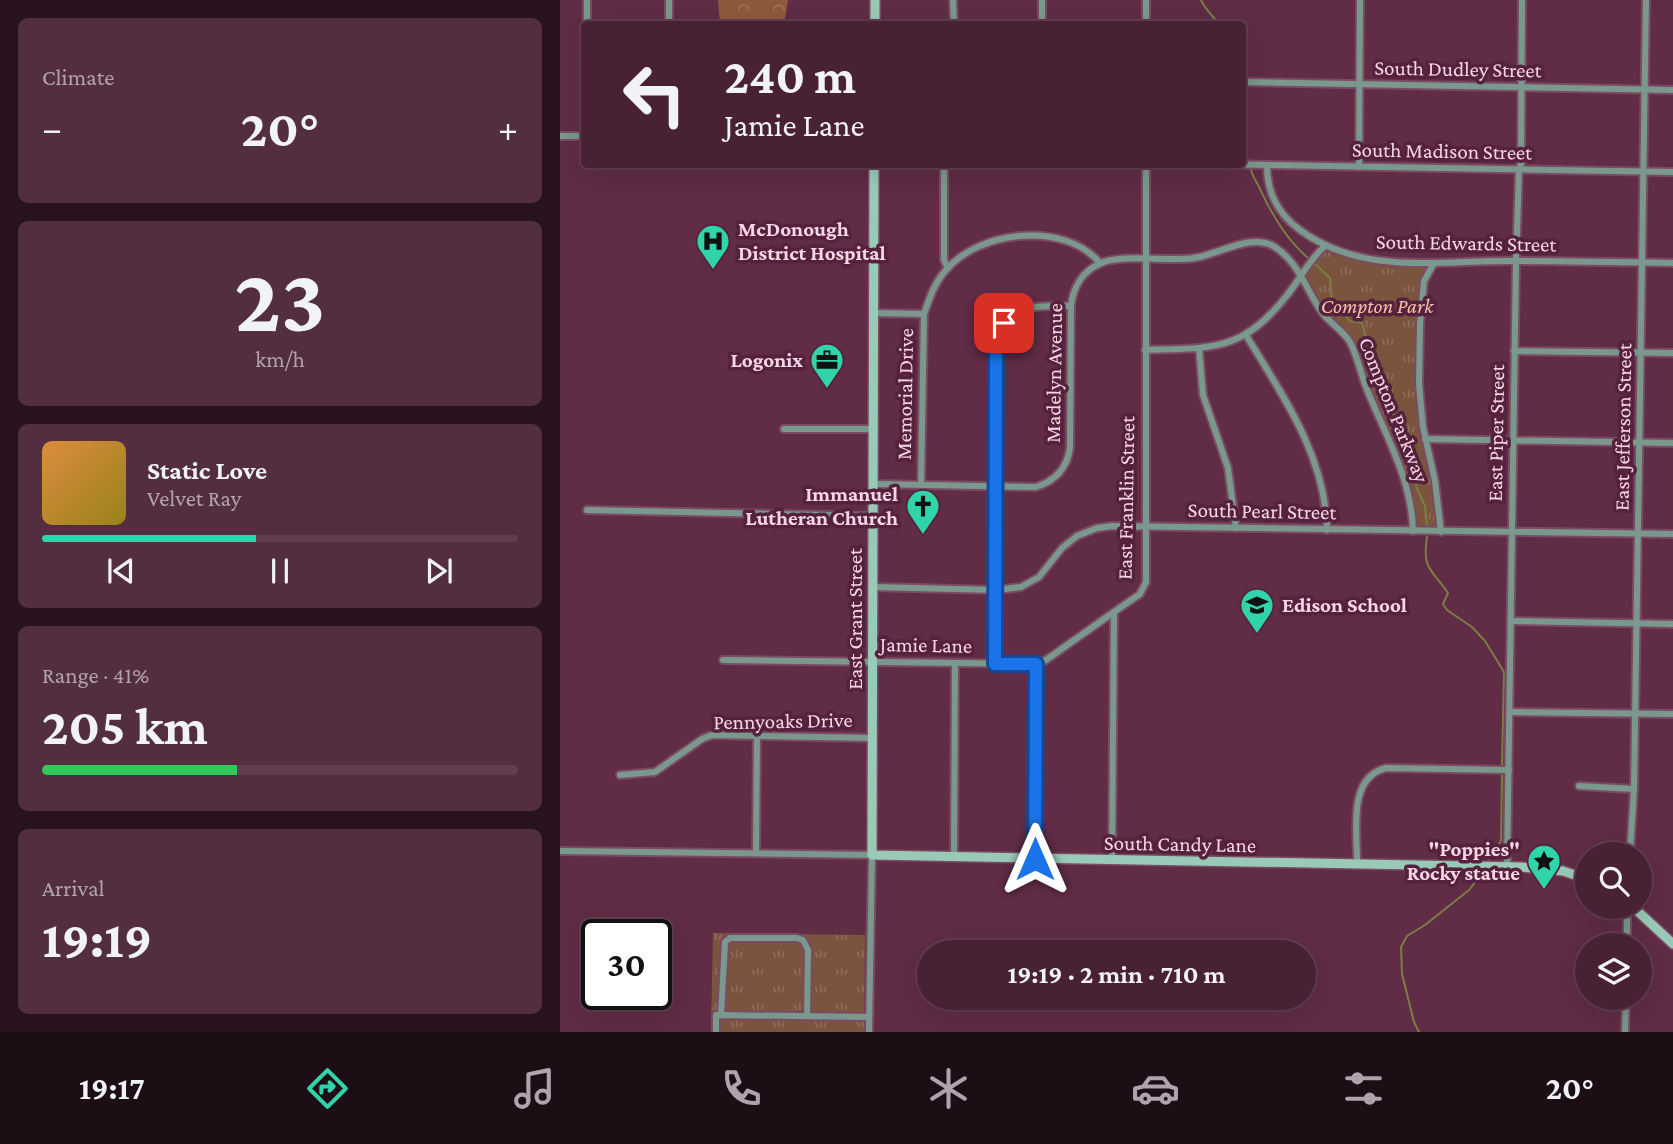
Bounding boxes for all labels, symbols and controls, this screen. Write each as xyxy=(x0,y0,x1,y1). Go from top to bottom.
icon: left xyxy=(609,49,700,140)
text: 240 m xyxy=(724,49,856,104)
street label: South Dudley Street xyxy=(1374,56,1543,82)
text: Climate xyxy=(42,64,114,90)
text: 20° xyxy=(241,99,319,157)
text: − xyxy=(42,107,62,149)
text: + xyxy=(498,107,518,149)
text: Jamie Lane xyxy=(724,107,864,143)
street label: South Madison Street xyxy=(1352,137,1533,165)
place label: McDonough District Hospital xyxy=(738,217,886,265)
hospital icon: McDonough District Hospital xyxy=(694,222,732,271)
street label: South Edwards Street xyxy=(1376,229,1557,257)
text: 23 xyxy=(235,249,325,351)
pin xyxy=(974,293,1034,353)
park label: Compton Park xyxy=(1321,294,1434,318)
street label: Madelyn Avenue xyxy=(1041,303,1067,443)
icon: arrive xyxy=(985,304,1023,342)
street label: Memorial Drive xyxy=(892,328,918,460)
street label: Compton Parkway xyxy=(1354,334,1434,486)
office icon: Logonix xyxy=(808,341,846,390)
street label: East Jefferson Street xyxy=(1610,342,1636,511)
text: km/h xyxy=(255,346,305,372)
place label: Logonix xyxy=(731,348,803,372)
street label: East Piper Street xyxy=(1483,363,1509,502)
street label: East Franklin Street xyxy=(1113,415,1139,580)
text: Static Love xyxy=(147,456,267,485)
place label: Immanuel Lutheran Church xyxy=(745,482,898,530)
text: Velvet Ray xyxy=(147,485,241,511)
church icon: Immanuel Lutheran Church xyxy=(904,487,942,536)
street label: South Pearl Street xyxy=(1187,498,1338,524)
street label: East Grant Street xyxy=(843,547,867,690)
icon: previous xyxy=(102,552,140,590)
icon: pause xyxy=(261,552,299,590)
icon: next xyxy=(420,552,458,590)
school or university icon: Edison School xyxy=(1238,586,1276,635)
place label: Edison School xyxy=(1282,593,1407,617)
street label: Jamie Lane xyxy=(878,632,972,658)
text: Range · 41% xyxy=(42,662,149,688)
text: 205 km xyxy=(42,697,208,755)
street label: Pennyoaks Drive xyxy=(713,708,853,734)
position arrow xyxy=(998,822,1072,896)
street label: South Candy Lane xyxy=(1104,831,1256,857)
place label: "Poppies" Rocky statue xyxy=(1407,837,1520,885)
place icon: "Poppies" Rocky statue xyxy=(1525,842,1563,891)
map controls xyxy=(1575,842,1652,1010)
button: search xyxy=(1575,842,1652,919)
text: Arrival xyxy=(42,875,105,901)
text: 19:19 xyxy=(42,910,152,968)
speed limit sign: 30 xyxy=(581,919,672,1010)
button: layers xyxy=(1575,933,1652,1010)
text: 19:19 · 2 min · 710 m xyxy=(1007,960,1226,989)
icon: directions xyxy=(303,1064,352,1113)
icon: music xyxy=(510,1064,559,1113)
icon: phone xyxy=(717,1064,766,1113)
icon: climate xyxy=(924,1064,973,1113)
icon: car xyxy=(1131,1064,1180,1113)
icon: filters xyxy=(1339,1064,1388,1113)
text: 19:17 xyxy=(79,1070,145,1106)
text: 20° xyxy=(1546,1070,1594,1106)

